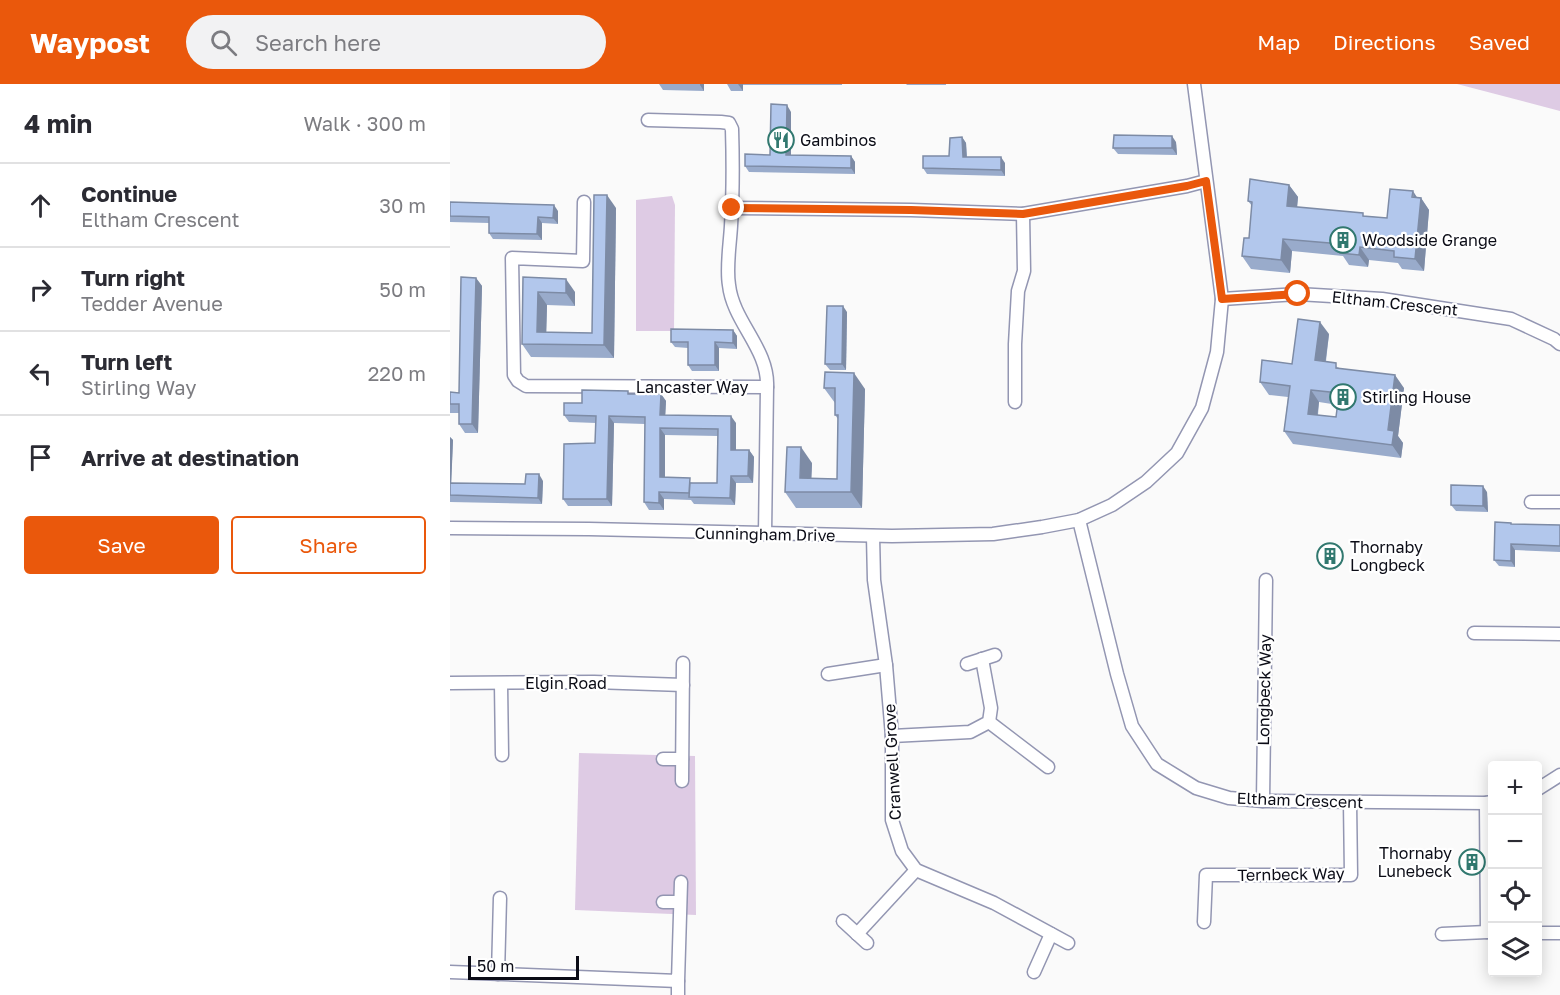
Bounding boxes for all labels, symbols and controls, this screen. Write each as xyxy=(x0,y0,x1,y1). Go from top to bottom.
search box xyxy=(186,15,606,69)
text: Waypost xyxy=(30,26,150,59)
icon: search xyxy=(207,26,240,59)
text: Search here xyxy=(255,29,381,56)
text: Map xyxy=(1257,29,1300,55)
text: Directions xyxy=(1333,29,1436,55)
text: Saved xyxy=(1469,29,1530,55)
text: 4 min xyxy=(24,108,92,139)
text: Walk · 300 m xyxy=(303,111,426,135)
restaurant icon: Gambinos xyxy=(766,125,796,155)
place label: Gambinos xyxy=(800,130,877,150)
text: Continue xyxy=(81,180,177,207)
icon: ahead xyxy=(24,189,57,222)
text: 30 m xyxy=(379,193,426,217)
route end xyxy=(718,194,744,220)
text: Eltham Crescent xyxy=(81,207,240,231)
building icon: Woodside Grange xyxy=(1328,225,1358,255)
place label: Woodside Grange xyxy=(1362,230,1497,250)
text: Turn right xyxy=(81,264,185,291)
icon: right xyxy=(24,273,57,306)
text: 50 m xyxy=(379,277,426,301)
route start xyxy=(1284,280,1310,306)
street label: Eltham Crescent xyxy=(1331,286,1459,320)
text: Tedder Avenue xyxy=(81,291,223,315)
text: Turn left xyxy=(81,348,172,375)
icon: left xyxy=(24,357,57,390)
text: 220 m xyxy=(368,361,426,385)
text: Stirling Way xyxy=(81,375,196,399)
street label: Lancaster Way xyxy=(636,377,748,397)
building icon: Stirling House xyxy=(1328,382,1358,412)
place label: Stirling House xyxy=(1362,387,1471,407)
icon: arrive xyxy=(24,441,57,474)
text: Arrive at destination xyxy=(81,444,299,471)
button: Save xyxy=(24,516,219,574)
button: Share xyxy=(231,516,426,574)
street label: Cunningham Drive xyxy=(694,523,836,545)
place label: Thornaby Longbeck xyxy=(1350,537,1425,575)
building icon: Thornaby Longbeck xyxy=(1315,541,1345,571)
street label: Longbeck Way xyxy=(1253,634,1275,746)
street label: Elgin Road xyxy=(525,673,607,693)
street label: Cranwell Grove xyxy=(879,703,905,821)
map controls xyxy=(1488,761,1542,977)
button: + xyxy=(1488,761,1542,815)
street label: Eltham Crescent xyxy=(1236,788,1364,812)
button: − xyxy=(1488,815,1542,869)
place label: Thornaby Lunebeck xyxy=(1378,843,1452,881)
building icon: Thornaby Lunebeck xyxy=(1457,847,1487,877)
street label: Ternbeck Way xyxy=(1237,863,1345,885)
button: locate xyxy=(1488,869,1542,923)
button: layers xyxy=(1488,923,1542,977)
scale bar xyxy=(468,953,579,980)
text: 50 m xyxy=(477,956,514,976)

